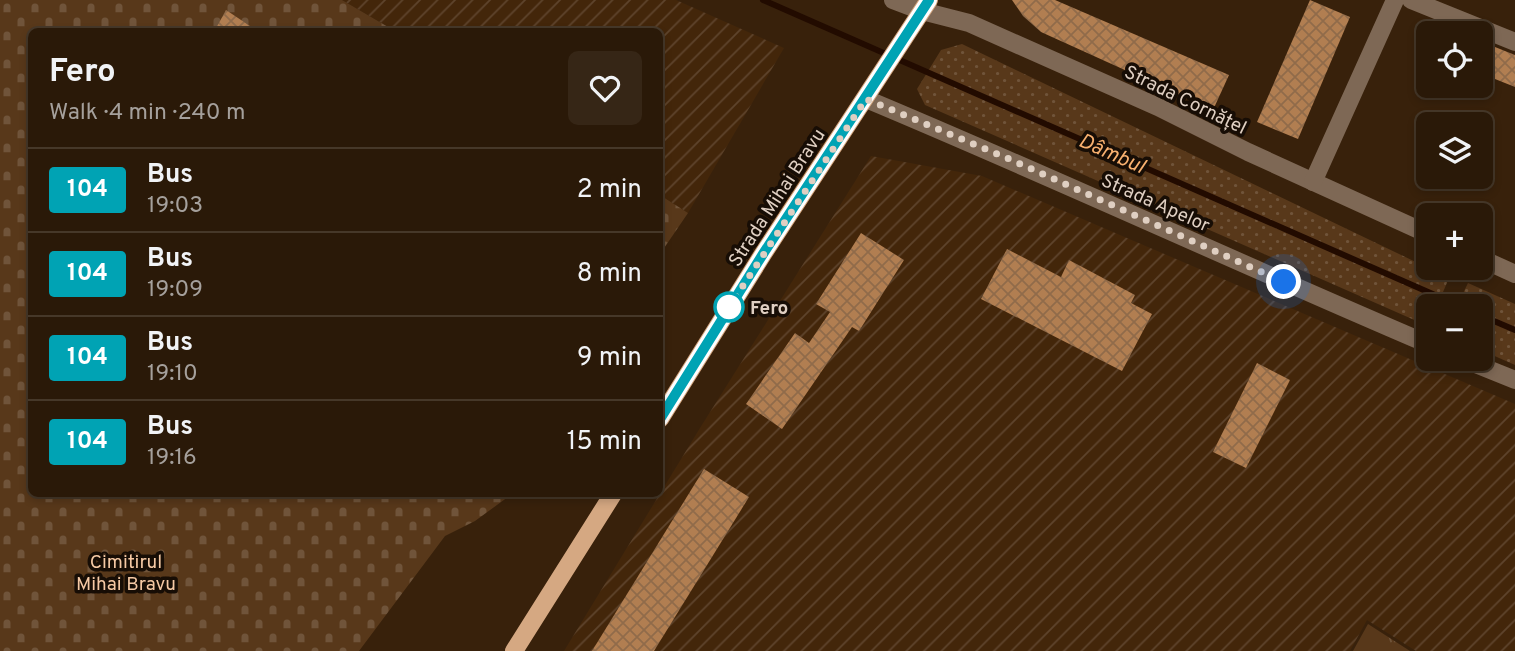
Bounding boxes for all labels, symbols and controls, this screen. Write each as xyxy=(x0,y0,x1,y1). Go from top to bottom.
map controls xyxy=(1416,21,1493,371)
button: locate xyxy=(1416,21,1493,98)
button: heart xyxy=(568,51,642,125)
text: Fero xyxy=(49,52,116,94)
street label: Strada Cornățel xyxy=(1120,61,1250,141)
text: Walk · 4 min · 240 m xyxy=(49,99,245,128)
button: layers xyxy=(1416,112,1493,189)
street label: Strada Mihai Bravu xyxy=(724,124,831,272)
water label: Dâmbul xyxy=(1074,128,1150,182)
text: Bus xyxy=(147,159,193,192)
street label: Strada Apelor xyxy=(1097,169,1214,239)
text: 2 min xyxy=(577,174,642,207)
text: 104 xyxy=(67,175,108,205)
text: 19:03 xyxy=(147,192,203,221)
button: + xyxy=(1416,203,1493,280)
text: Bus xyxy=(147,243,193,276)
text: 8 min xyxy=(577,258,642,291)
text: 104 xyxy=(67,259,108,289)
your location xyxy=(1266,264,1301,299)
text: 19:09 xyxy=(147,276,203,305)
marker: Fero xyxy=(714,292,744,322)
button: − xyxy=(1416,294,1493,371)
place label: Fero xyxy=(750,297,788,321)
text: Bus xyxy=(147,327,193,360)
text: 9 min xyxy=(577,342,642,375)
text: 104 xyxy=(67,343,108,373)
text: 19:10 xyxy=(147,360,198,389)
text: Bus xyxy=(147,411,193,444)
text: 15 min xyxy=(567,426,642,459)
text: 104 xyxy=(67,427,108,457)
text: 19:16 xyxy=(147,444,197,473)
park label: Cimitirul Mihai Bravu xyxy=(76,551,176,597)

